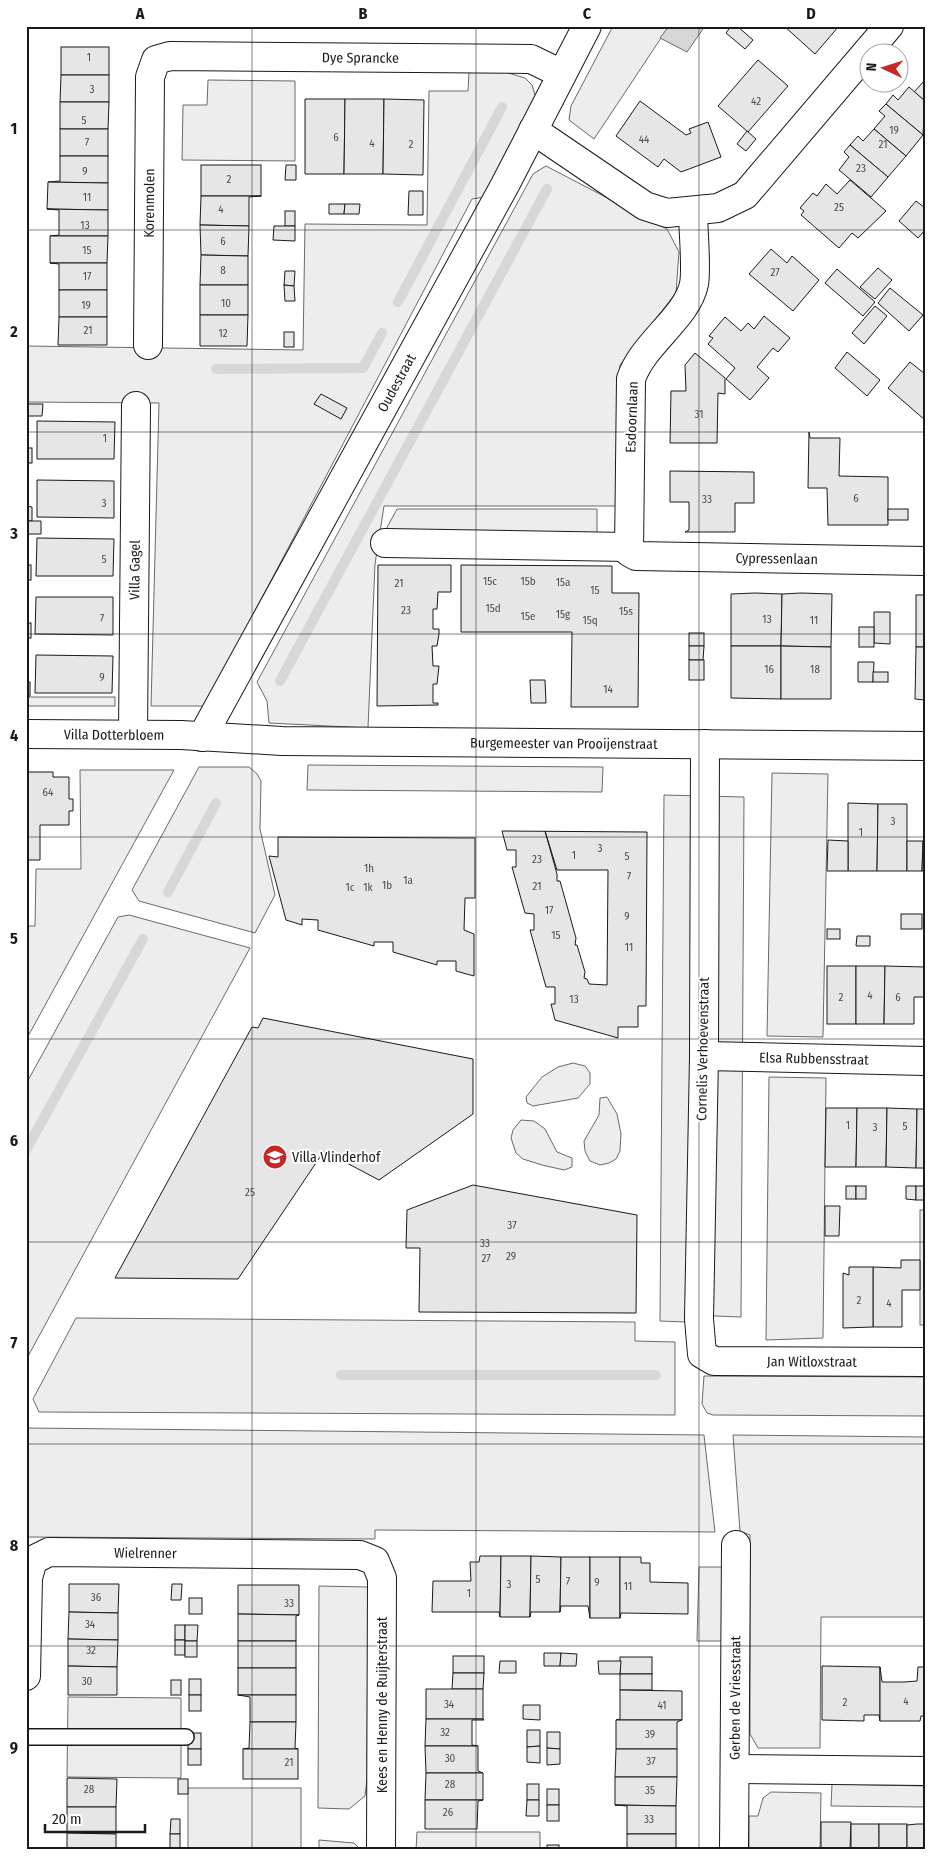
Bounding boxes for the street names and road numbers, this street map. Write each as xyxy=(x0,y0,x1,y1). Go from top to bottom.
street label: Dye Sprancke xyxy=(322,49,399,66)
street label: Korenmolen xyxy=(140,168,158,238)
street label: Oudestraat xyxy=(374,350,419,415)
street label: Esdoornlaan xyxy=(622,381,642,453)
street label: Villa Gagel xyxy=(126,540,143,600)
street label: Cypressenlaan xyxy=(735,549,818,568)
street label: Villa Dotterbloem xyxy=(64,726,164,743)
street label: Burgemeester van Prooijenstraat xyxy=(470,734,658,752)
street label: Cornelis Verhoevenstraat xyxy=(693,977,713,1121)
street label: Elsa Rubbensstraat xyxy=(759,1049,869,1068)
street label: Jan Witloxstraat xyxy=(767,1353,857,1370)
street label: Wielrenner xyxy=(114,1544,177,1562)
street label: Kees en Henny de Ruijterstraat xyxy=(374,1616,391,1793)
street label: Gerben de Vriesstraat xyxy=(726,1635,744,1760)

